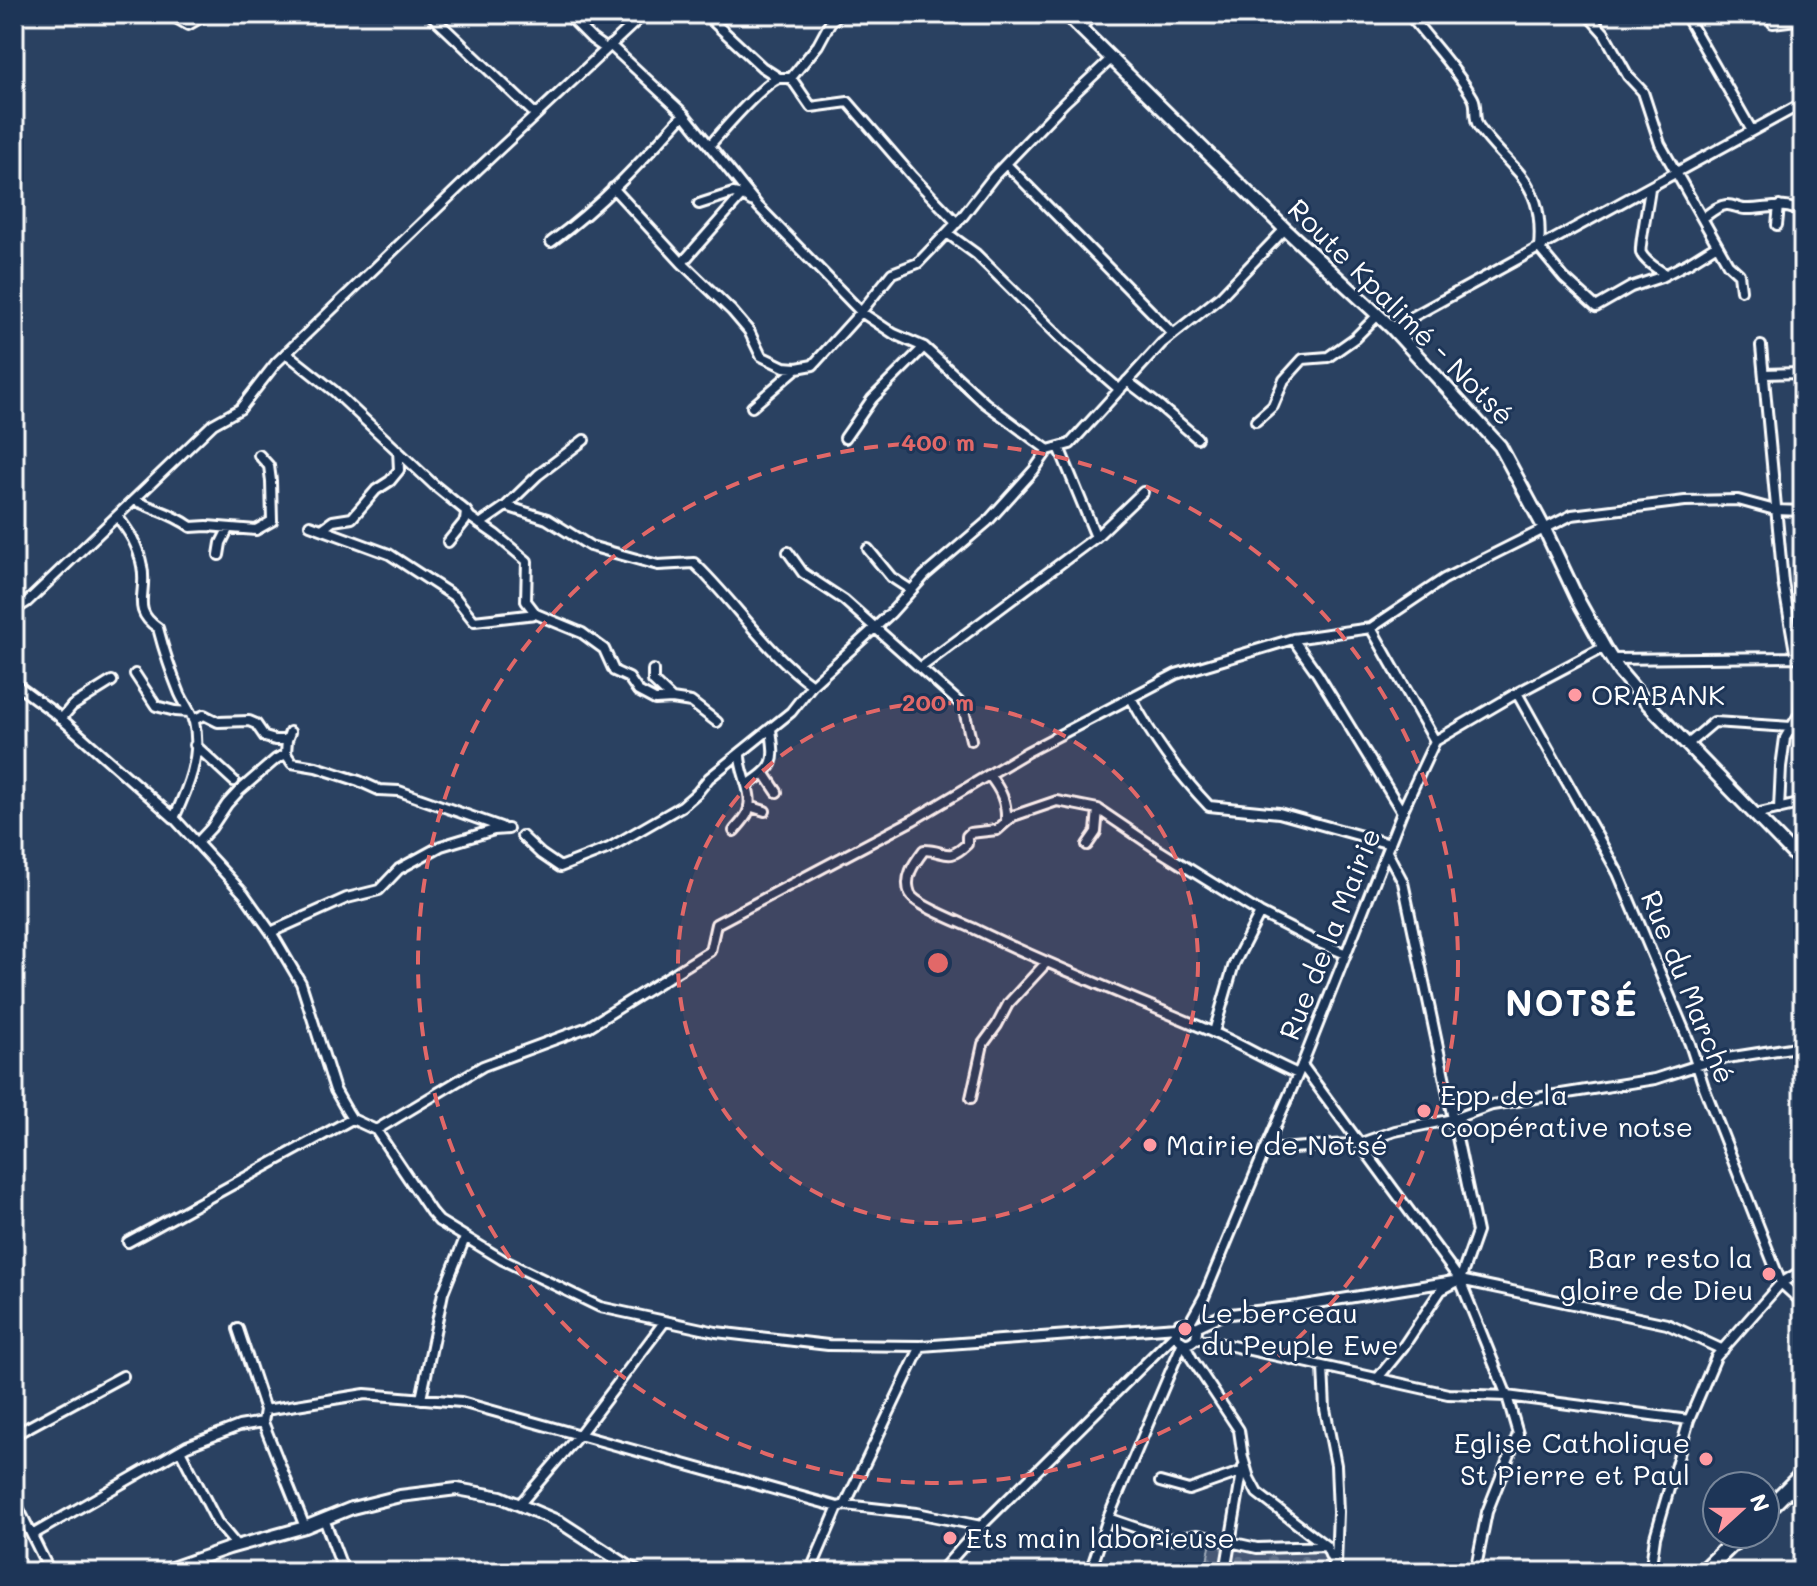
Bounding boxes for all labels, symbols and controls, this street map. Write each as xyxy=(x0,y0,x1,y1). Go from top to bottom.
street label: Route Kpalimé - Notsé xyxy=(1281,190,1523,432)
text: 400 m xyxy=(901,426,975,457)
place label: ORABANK xyxy=(1591,676,1725,712)
text: 200 m xyxy=(902,686,974,717)
marker: ORABANK xyxy=(1566,686,1584,704)
street label: Rue de la Mairie xyxy=(1270,822,1388,1045)
street label: Rue du Marché xyxy=(1634,885,1744,1088)
centre of rings xyxy=(924,949,952,977)
district label: NOTSÉ xyxy=(1505,978,1639,1025)
place label: Epp de la coopérative notse xyxy=(1440,1076,1693,1144)
marker: Epp de la coopérative notse xyxy=(1415,1102,1433,1120)
place label: Mairie de Notsé xyxy=(1166,1126,1388,1162)
marker: Mairie de Notsé xyxy=(1141,1136,1159,1154)
place label: Bar resto la gloire de Dieu xyxy=(1560,1239,1753,1307)
marker: Bar resto la gloire de Dieu xyxy=(1760,1265,1778,1283)
place label: Le berceau du Peuple Ewe xyxy=(1201,1294,1399,1362)
marker: Le berceau du Peuple Ewe xyxy=(1176,1320,1194,1338)
place label: Eglise Catholique St Pierre et Paul xyxy=(1454,1424,1690,1492)
marker: Eglise Catholique St Pierre et Paul xyxy=(1697,1450,1715,1468)
north arrow xyxy=(1701,1470,1781,1550)
text: N xyxy=(1744,1490,1777,1516)
place label: Ets main laborieuse xyxy=(966,1519,1235,1555)
marker: Ets main laborieuse xyxy=(941,1529,959,1547)

